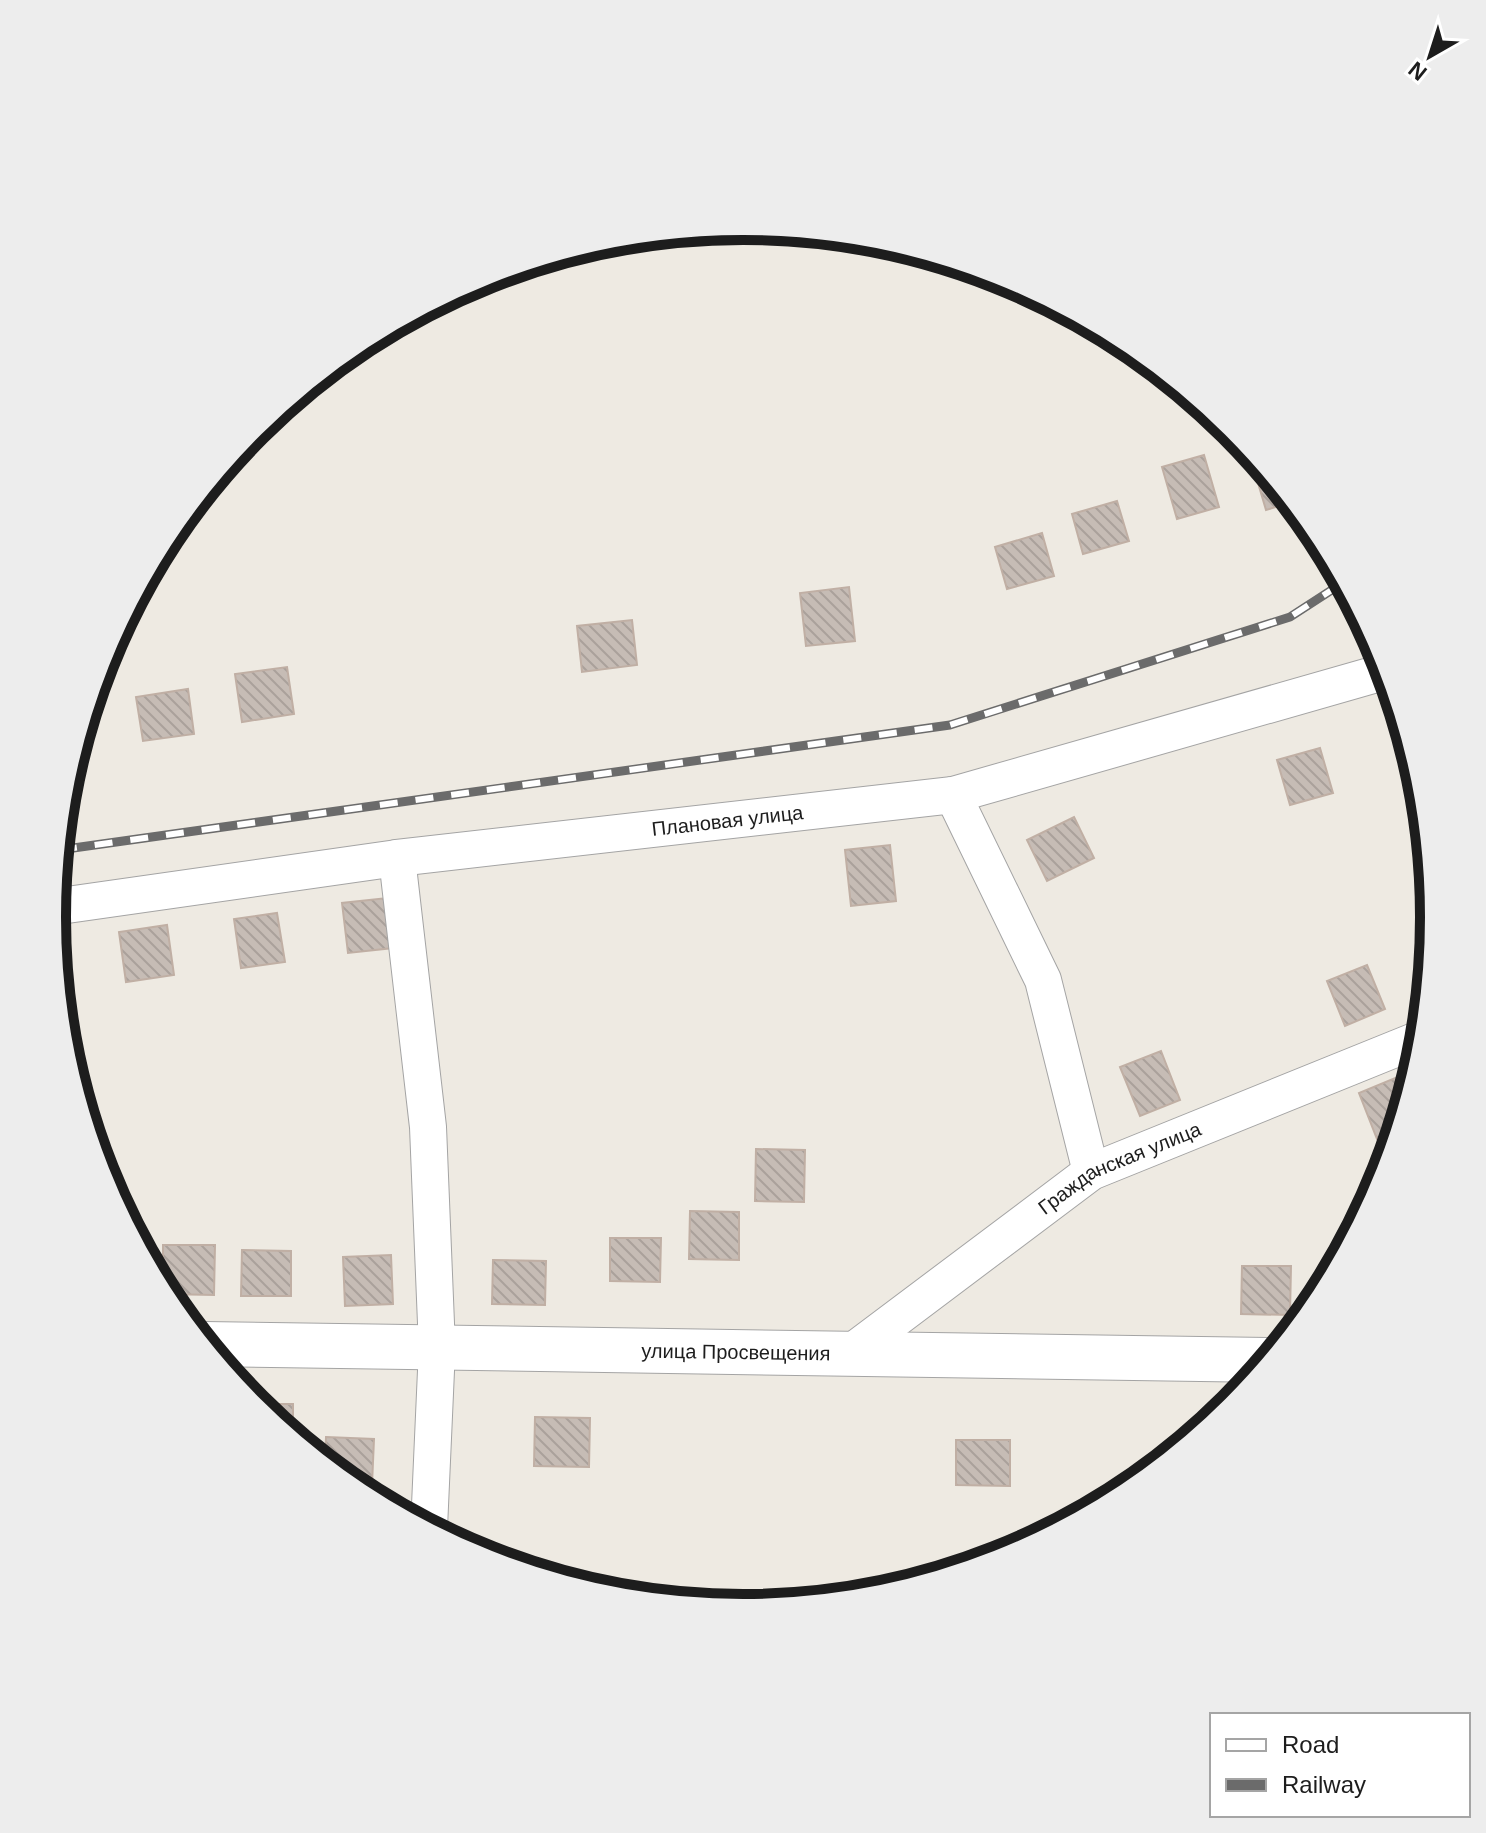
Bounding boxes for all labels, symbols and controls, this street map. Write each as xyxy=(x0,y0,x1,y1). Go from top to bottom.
north arrow xyxy=(1390,16,1470,96)
text: N xyxy=(1404,56,1432,86)
street label: Плановая улица xyxy=(651,801,805,840)
street label: Гражданская улица xyxy=(1034,1117,1205,1219)
street label: улица Просвещения xyxy=(641,1340,831,1364)
legend xyxy=(1210,1713,1470,1817)
text: Road xyxy=(1282,1731,1339,1758)
text: Railway xyxy=(1282,1771,1366,1798)

